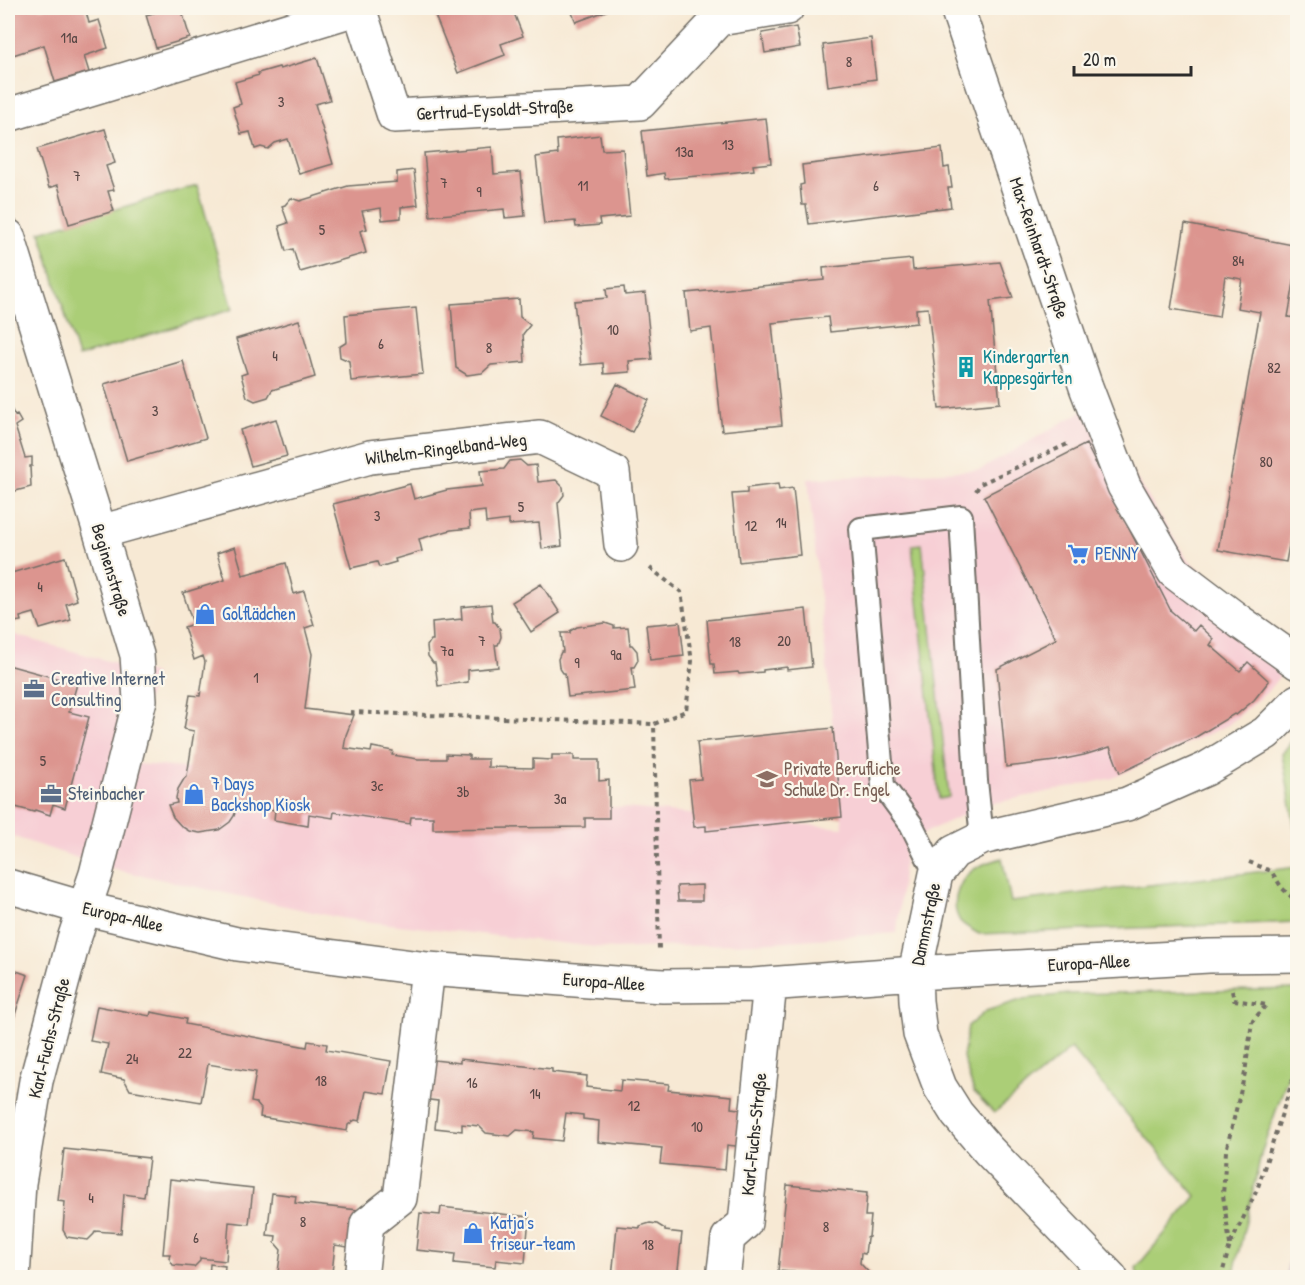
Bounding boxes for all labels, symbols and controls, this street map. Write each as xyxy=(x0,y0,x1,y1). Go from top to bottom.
house number: 11a xyxy=(61,27,77,48)
scale bar xyxy=(1074,39,1191,77)
text: 20 m xyxy=(1083,47,1116,72)
house number: 8 xyxy=(846,51,852,72)
house number: 3 xyxy=(278,91,285,112)
street label: Gertrud-Eysoldt-Straße xyxy=(416,93,574,126)
house number: 13 xyxy=(722,134,734,155)
house number: 13a xyxy=(675,141,693,162)
house number: 7 xyxy=(73,165,81,186)
house number: 7 xyxy=(440,172,448,193)
street label: Max-Reinhardt-Straße xyxy=(1004,174,1075,322)
house number: 11 xyxy=(578,175,588,196)
house number: 6 xyxy=(873,175,879,196)
house number: 9 xyxy=(476,181,482,202)
house number: 5 xyxy=(319,219,326,240)
house number: 84 xyxy=(1232,250,1244,271)
house number: 10 xyxy=(607,319,619,340)
house number: 6 xyxy=(378,333,384,354)
house number: 8 xyxy=(486,337,492,358)
place label: Kindergarten Kappesgärten xyxy=(983,344,1072,390)
house number: 4 xyxy=(272,345,278,366)
building icon: Kindergarten Kappesgärten xyxy=(954,355,978,379)
house number: 82 xyxy=(1267,357,1281,378)
house number: 3 xyxy=(152,400,159,421)
street label: Wilhelm-Ringelband-Weg xyxy=(364,426,528,471)
house number: 80 xyxy=(1259,451,1273,472)
house number: 5 xyxy=(518,496,525,517)
house number: 3 xyxy=(374,505,381,526)
house number: 14 xyxy=(775,512,787,533)
house number: 12 xyxy=(745,515,757,536)
street label: Beginenstraße xyxy=(86,521,137,619)
place label: PENNY xyxy=(1095,541,1139,566)
supermarket icon: PENNY xyxy=(1066,542,1090,566)
house number: 4 xyxy=(37,576,43,597)
place label: Golflädchen xyxy=(222,601,296,626)
shop icon: Golflädchen xyxy=(193,602,217,626)
house number: 7 xyxy=(478,630,486,651)
house number: 20 xyxy=(777,630,791,651)
house number: 18 xyxy=(729,631,741,652)
house number: 7a xyxy=(440,640,454,661)
house number: 9a xyxy=(610,644,622,665)
house number: 9 xyxy=(574,652,580,673)
place label: Creative Internet Consulting xyxy=(51,666,166,712)
house number: 1 xyxy=(253,667,259,688)
office icon: Creative Internet Consulting xyxy=(22,677,46,701)
house number: 5 xyxy=(40,750,47,771)
place label: Private Berufliche Schule Dr. Engel xyxy=(784,756,901,802)
school or university icon: Private Berufliche Schule Dr. Engel xyxy=(755,767,779,791)
place label: 7 Days Backshop Kiosk xyxy=(211,771,311,817)
house number: 3c xyxy=(371,775,383,796)
place label: Steinbacher xyxy=(68,781,145,806)
house number: 3b xyxy=(457,781,469,802)
office icon: Steinbacher xyxy=(39,782,63,806)
shop icon: 7 Days Backshop Kiosk xyxy=(182,782,206,806)
house number: 3a xyxy=(554,788,566,809)
street label: Dammstraße xyxy=(905,880,946,968)
street label: Europa-Allee xyxy=(80,895,166,938)
street label: Europa-Allee xyxy=(1047,948,1131,977)
street label: Europa-Allee xyxy=(562,966,646,997)
street label: Karl-Fuchs-Straße xyxy=(21,975,76,1101)
house number: 22 xyxy=(178,1042,192,1063)
house number: 24 xyxy=(126,1048,139,1069)
house number: 18 xyxy=(315,1070,327,1091)
street label: Karl-Fuchs-Straße xyxy=(735,1071,772,1197)
house number: 16 xyxy=(466,1072,478,1093)
house number: 14 xyxy=(529,1083,541,1104)
house number: 12 xyxy=(628,1095,640,1116)
house number: 10 xyxy=(691,1116,703,1137)
house number: 4 xyxy=(88,1187,94,1208)
place label: Katja's friseur-team xyxy=(490,1210,576,1256)
house number: 8 xyxy=(300,1211,306,1232)
house number: 8 xyxy=(823,1216,829,1237)
shop icon: Katja's friseur-team xyxy=(461,1221,485,1245)
house number: 6 xyxy=(193,1227,199,1248)
house number: 18 xyxy=(642,1234,654,1255)

